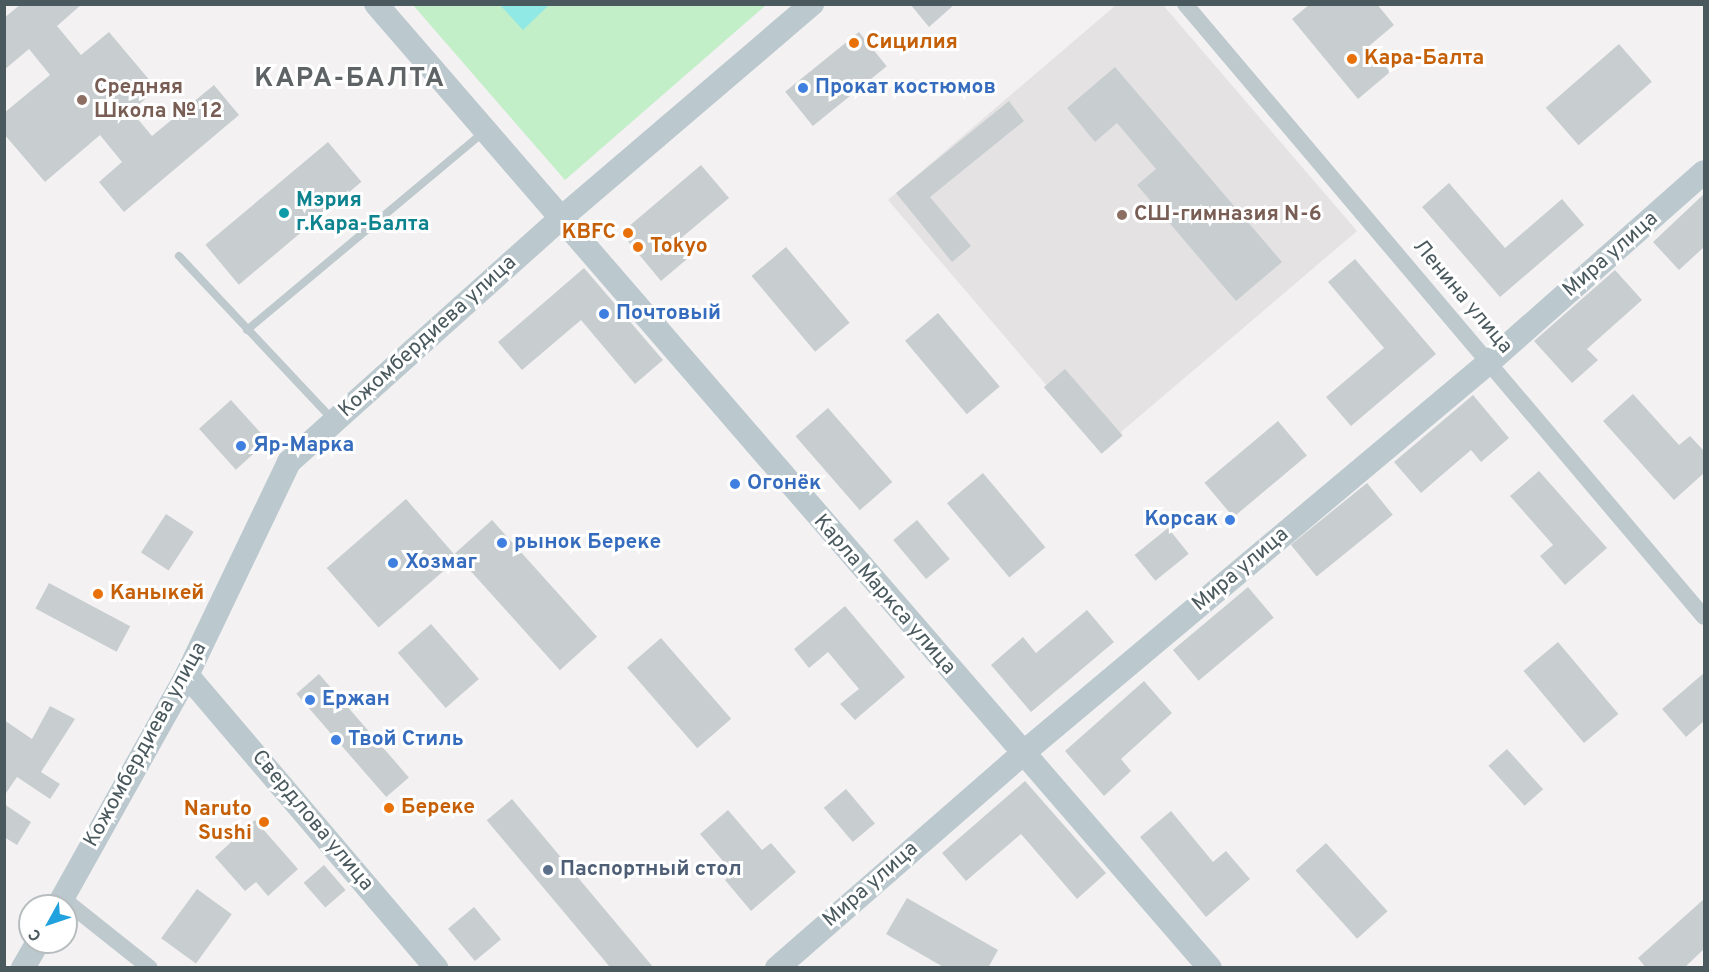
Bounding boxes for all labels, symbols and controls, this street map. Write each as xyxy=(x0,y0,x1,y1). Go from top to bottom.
place label: Сицилия xyxy=(866,30,958,56)
marker: Сицилия xyxy=(847,36,861,50)
place label: Кара-Балта xyxy=(1364,46,1484,72)
marker: Кара-Балта xyxy=(1345,52,1359,66)
district label: КАРА-БАЛТА xyxy=(254,64,446,96)
place label: Средняя Школа № 12 xyxy=(94,75,222,125)
place label: Прокат костюмов xyxy=(815,75,996,101)
marker: Прокат костюмов xyxy=(796,81,810,95)
marker: Средняя Школа № 12 xyxy=(75,93,89,107)
place label: Мэрия г.Кара-Балта xyxy=(296,188,429,238)
place label: СШ-гимназия N-6 xyxy=(1134,202,1322,228)
marker: Мэрия г.Кара-Балта xyxy=(277,206,291,220)
street label: Мира улица xyxy=(1558,207,1664,303)
marker: СШ-гимназия N-6 xyxy=(1115,208,1129,222)
place label: KBFC xyxy=(562,220,616,246)
marker: KBFC xyxy=(621,226,635,240)
place label: Tokyo xyxy=(650,234,708,260)
street label: Ленина улица xyxy=(1407,235,1517,359)
marker: Tokyo xyxy=(631,240,645,254)
street label: Кожомбердиева улица xyxy=(334,251,522,423)
place label: Почтовый xyxy=(616,301,721,327)
marker: Почтовый xyxy=(597,307,611,321)
place label: Яр-Марка xyxy=(253,433,354,459)
marker: Яр-Марка xyxy=(234,439,248,453)
place label: Огонёк xyxy=(747,471,821,497)
marker: Огонёк xyxy=(728,477,742,491)
place label: Корсак xyxy=(1144,507,1218,533)
street label: Карла Маркса улица xyxy=(808,510,960,680)
marker: Корсак xyxy=(1223,513,1237,527)
street label: Мира улица xyxy=(1188,523,1294,617)
place label: рынок Береке xyxy=(514,530,661,556)
marker: рынок Береке xyxy=(495,536,509,550)
place label: Хозмаг xyxy=(405,550,477,576)
marker: Хозмаг xyxy=(386,556,400,570)
place label: Каныкей xyxy=(110,581,204,607)
marker: Каныкей xyxy=(91,587,105,601)
street label: Кожомбердиева улица xyxy=(79,638,213,852)
place label: Ержан xyxy=(322,687,390,713)
marker: Ержан xyxy=(303,693,317,707)
place label: Твой Стиль xyxy=(348,727,464,753)
marker: Твой Стиль xyxy=(329,733,343,747)
street label: Свердлова улица xyxy=(246,745,378,897)
place label: Береке xyxy=(401,795,475,821)
place label: Naruto Sushi xyxy=(184,797,252,847)
marker: Береке xyxy=(382,801,396,815)
marker: Naruto Sushi xyxy=(257,815,271,829)
street label: Мира улица xyxy=(818,837,924,933)
place label: Паспортный стол xyxy=(560,857,742,883)
marker: Паспортный стол xyxy=(541,863,555,877)
north arrow xyxy=(18,894,78,954)
text: С xyxy=(25,924,47,945)

